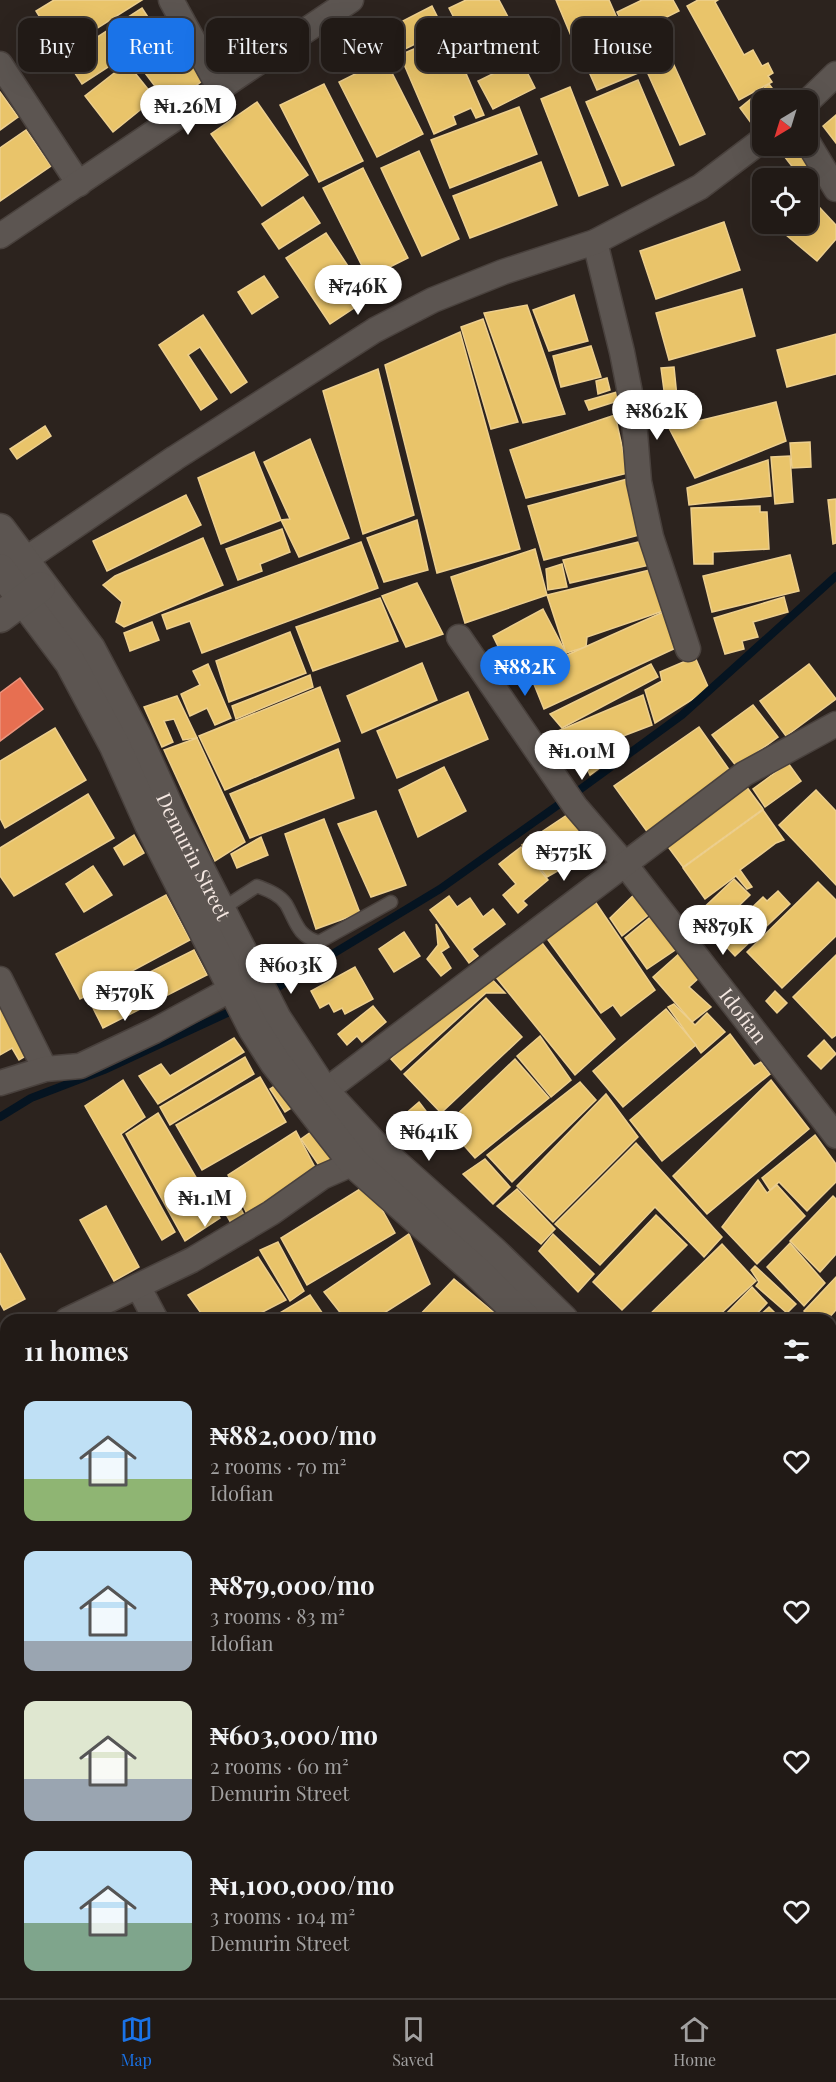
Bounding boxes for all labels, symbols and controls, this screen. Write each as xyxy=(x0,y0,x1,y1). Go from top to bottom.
chip: Buy xyxy=(18,18,96,72)
chip: Rent xyxy=(108,18,194,72)
chip: Filters xyxy=(206,18,309,72)
chip: New xyxy=(321,18,404,72)
chip: Apartment xyxy=(416,18,560,72)
chip: House xyxy=(572,18,673,72)
pin: ₦1.26M xyxy=(139,85,237,136)
north arrow xyxy=(752,90,818,156)
map controls xyxy=(752,90,818,234)
text: ₦1.26M xyxy=(154,91,222,118)
button: locate xyxy=(752,168,818,234)
pin: ₦746K xyxy=(316,265,400,316)
text: ₦746K xyxy=(329,271,387,298)
pin: ₦862K xyxy=(615,390,699,441)
text: ₦862K xyxy=(626,396,688,423)
pin: ₦882K xyxy=(483,646,567,697)
text: ₦882K xyxy=(494,652,556,679)
pin: ₦1.01M xyxy=(533,730,631,781)
text: ₦1.01M xyxy=(549,736,615,763)
street label: Demurin Street xyxy=(151,788,238,925)
pin: ₦575K xyxy=(522,831,606,882)
text: ₦575K xyxy=(536,837,592,864)
pin: ₦879K xyxy=(681,905,765,956)
text: ₦879K xyxy=(693,911,753,938)
pin: ₦603K xyxy=(249,944,333,995)
text: ₦603K xyxy=(260,950,322,977)
pin: ₦579K xyxy=(83,971,167,1022)
text: ₦579K xyxy=(96,977,154,1004)
street label: Idofian xyxy=(714,982,774,1049)
pin: ₦641K xyxy=(387,1111,471,1162)
text: ₦641K xyxy=(400,1117,458,1144)
pin: ₦1.1M xyxy=(163,1177,247,1228)
text: ₦1.1M xyxy=(178,1183,232,1210)
text: 11 homes xyxy=(24,1333,129,1368)
icon: filters xyxy=(780,1334,813,1367)
text: ₦882,000/mo xyxy=(210,1417,377,1452)
icon: home xyxy=(72,1425,144,1497)
icon: heart xyxy=(780,1445,813,1478)
text: 2 rooms · 70 m² xyxy=(210,1452,347,1479)
text: Idofian xyxy=(210,1479,273,1506)
text: ₦879,000/mo xyxy=(210,1567,375,1602)
icon: home xyxy=(72,1575,144,1647)
icon: heart xyxy=(780,1595,813,1628)
text: 3 rooms · 83 m² xyxy=(210,1602,345,1629)
text: Idofian xyxy=(210,1629,273,1656)
text: ₦603,000/mo xyxy=(210,1717,378,1752)
icon: home xyxy=(72,1725,144,1797)
icon: heart xyxy=(780,1745,813,1778)
text: 2 rooms · 60 m² xyxy=(210,1752,349,1779)
text: Demurin Street xyxy=(210,1779,349,1806)
text: ₦1,100,000/mo xyxy=(210,1867,394,1902)
icon: home xyxy=(72,1875,144,1947)
icon: heart xyxy=(780,1895,813,1928)
text: 3 rooms · 104 m² xyxy=(210,1902,355,1929)
text: Demurin Street xyxy=(210,1929,349,1956)
tab: Map xyxy=(120,2013,153,2070)
tab: Saved xyxy=(392,2013,434,2070)
tab: Home xyxy=(673,2013,716,2070)

